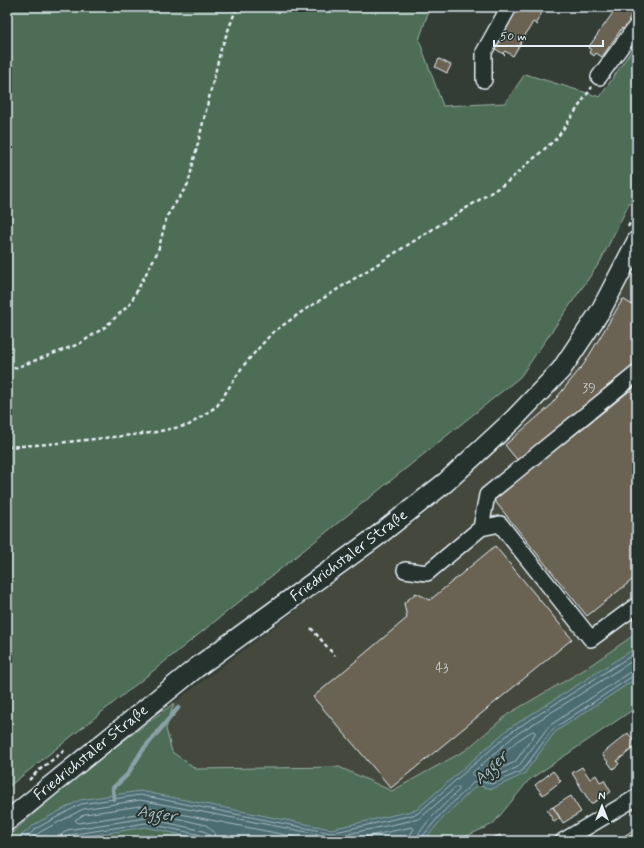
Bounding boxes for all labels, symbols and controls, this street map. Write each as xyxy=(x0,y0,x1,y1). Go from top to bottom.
scale bar xyxy=(494,22,603,48)
text: 50 m xyxy=(500,29,527,45)
house number: 39 xyxy=(582,380,596,397)
street label: Friedrichstaler Straße xyxy=(286,505,412,607)
house number: 43 xyxy=(435,660,449,677)
street label: Friedrichstaler Straße xyxy=(30,701,152,805)
water label: Agger xyxy=(469,745,516,791)
north arrow xyxy=(582,786,622,826)
text: N xyxy=(598,790,606,804)
water label: Agger xyxy=(136,801,181,829)

